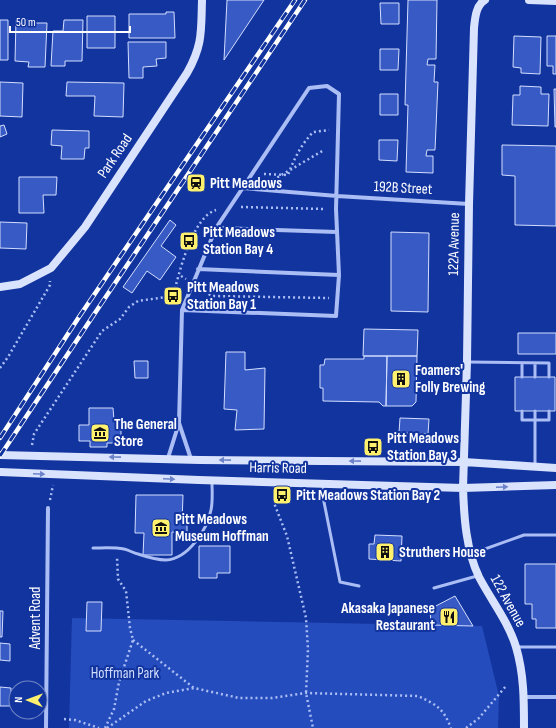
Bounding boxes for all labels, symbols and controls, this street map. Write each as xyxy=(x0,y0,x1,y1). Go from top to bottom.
scale bar xyxy=(10,8,130,34)
text: 50 m xyxy=(16,15,36,30)
street label: Park Road xyxy=(93,130,137,182)
station icon: Pitt Meadows xyxy=(185,172,207,194)
place label: Pitt Meadows xyxy=(210,174,282,193)
street label: 192B Street xyxy=(373,177,433,199)
street label: 122A Avenue xyxy=(444,212,464,276)
place label: Pitt Meadows Station Bay 4 xyxy=(203,223,275,259)
bus stop icon: Pitt Meadows Station Bay 4 xyxy=(178,230,200,252)
place label: Pitt Meadows Station Bay 1 xyxy=(187,278,259,314)
bus stop icon: Pitt Meadows Station Bay 1 xyxy=(162,285,184,307)
place label: Foamers' Folly Brewing xyxy=(415,361,486,397)
building icon: Foamers' Folly Brewing xyxy=(390,368,412,390)
place label: The General Store xyxy=(114,415,177,451)
museum icon: The General Store xyxy=(89,422,111,444)
place label: Pitt Meadows Station Bay 3 xyxy=(387,429,459,465)
bus stop icon: Pitt Meadows Station Bay 3 xyxy=(362,436,384,458)
one-way arrow xyxy=(108,454,121,460)
one-way arrow xyxy=(218,457,231,463)
street label: Harris Road xyxy=(249,458,307,478)
one-way arrow xyxy=(348,458,361,464)
one-way arrow xyxy=(33,471,46,477)
one-way arrow xyxy=(163,476,176,482)
bus stop icon: Pitt Meadows Station Bay 2 xyxy=(271,484,293,506)
one-way arrow xyxy=(496,484,509,490)
place label: Pitt Meadows Station Bay 2 xyxy=(296,486,440,505)
place label: Pitt Meadows Museum Hoffman xyxy=(175,510,269,546)
museum icon: Pitt Meadows Museum Hoffman xyxy=(150,517,172,539)
building icon: Struthers House xyxy=(374,541,396,563)
place label: Struthers House xyxy=(399,543,486,562)
street label: 122 Avenue xyxy=(486,572,530,630)
street label: Advent Road xyxy=(26,587,45,650)
place label: Akasaka Japanese Restaurant xyxy=(340,599,435,635)
restaurant icon: Akasaka Japanese Restaurant xyxy=(438,606,460,628)
park label: Hoffman Park xyxy=(91,664,160,683)
north arrow xyxy=(8,680,48,720)
text: N xyxy=(12,697,25,703)

